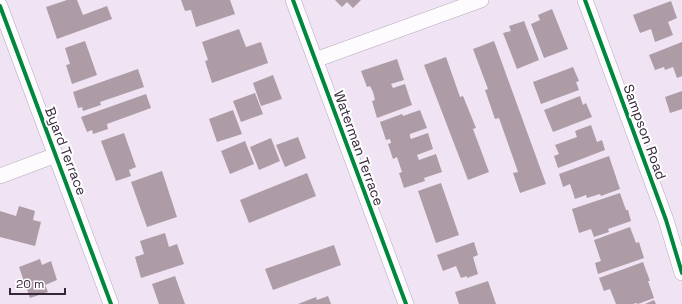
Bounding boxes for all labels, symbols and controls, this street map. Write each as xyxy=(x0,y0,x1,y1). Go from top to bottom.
street label: Sampson Road xyxy=(619,82,671,182)
street label: Waterman Terrace xyxy=(330,88,388,208)
street label: Byard Terrace xyxy=(41,104,91,198)
scale bar xyxy=(10,270,65,296)
text: 20 m xyxy=(16,276,44,292)

